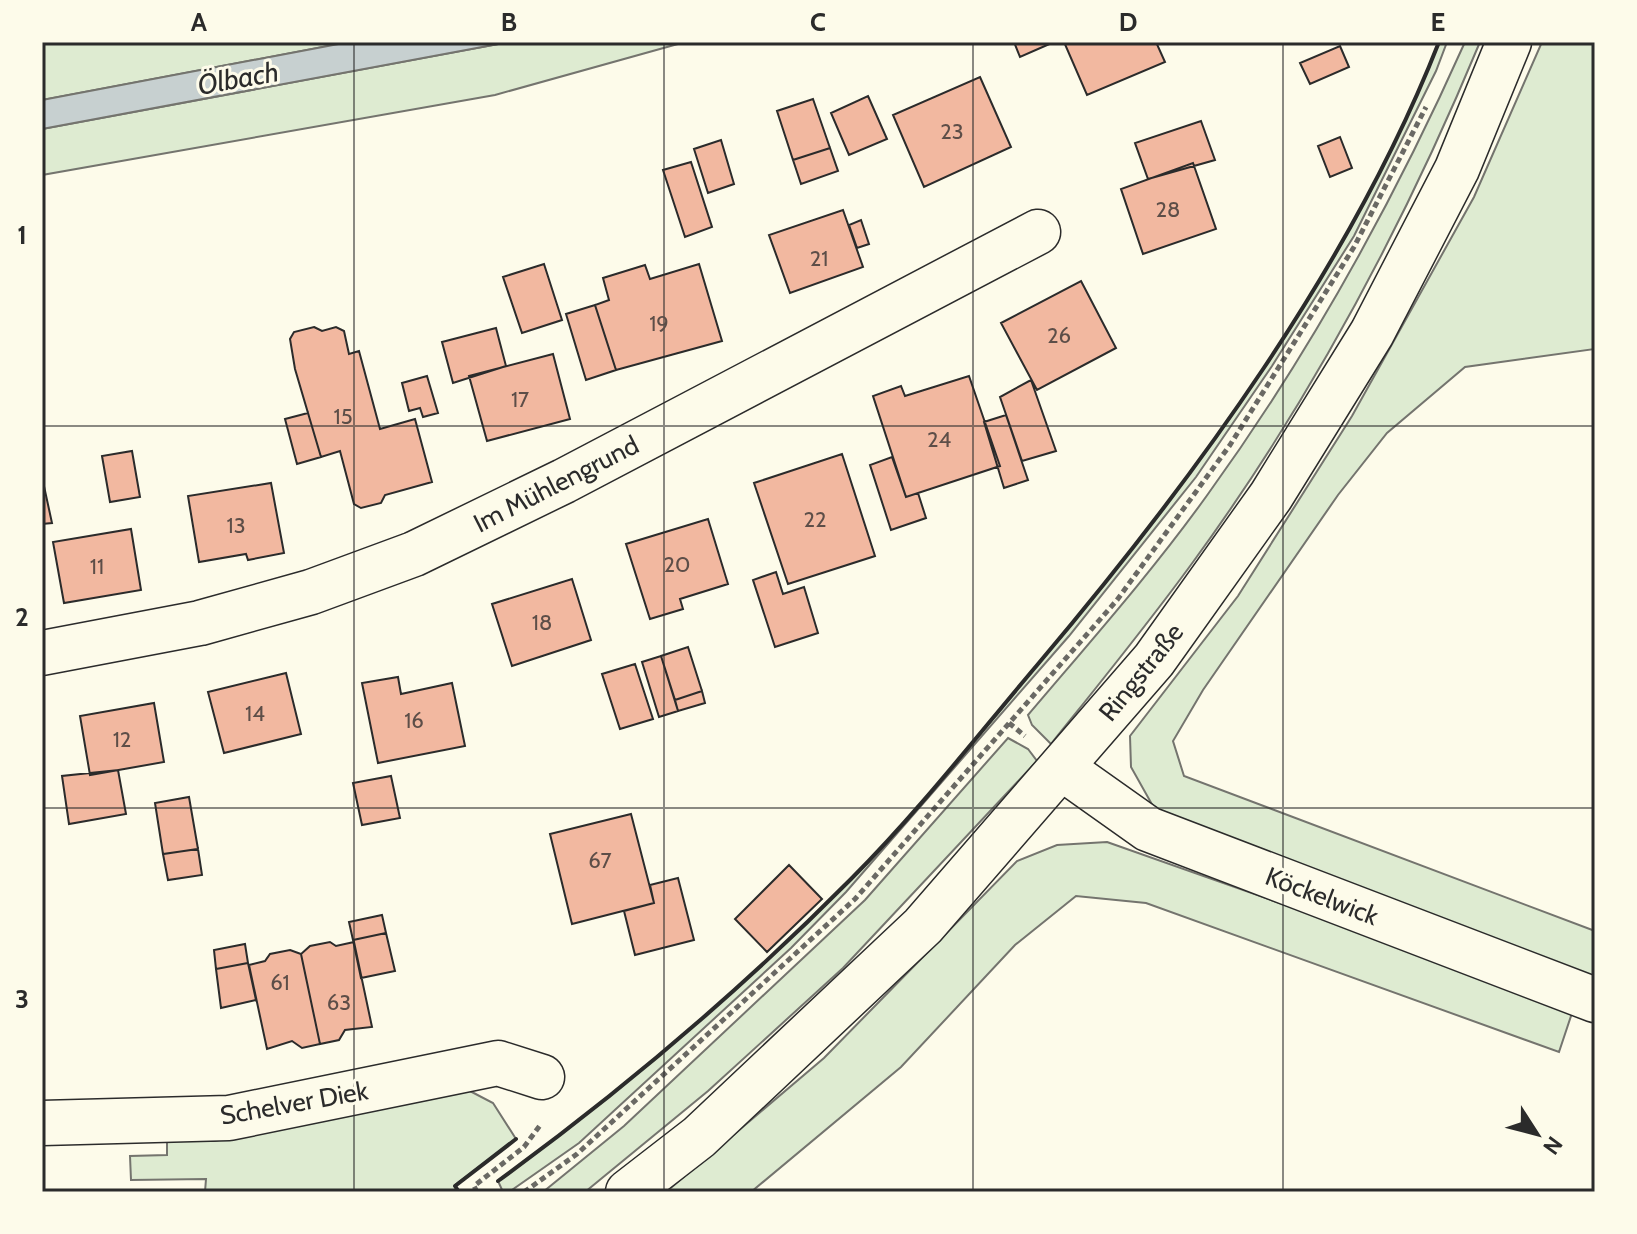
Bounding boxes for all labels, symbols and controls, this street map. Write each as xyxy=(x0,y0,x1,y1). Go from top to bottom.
text: A xyxy=(191,6,208,38)
text: B xyxy=(501,6,517,38)
text: C xyxy=(810,6,826,38)
text: D xyxy=(1119,6,1137,38)
text: E xyxy=(1431,6,1445,38)
water label: Ölbach xyxy=(195,54,281,102)
house number: 23 xyxy=(940,118,964,145)
house number: 28 xyxy=(1156,196,1180,223)
text: 1 xyxy=(17,219,27,251)
house number: 21 xyxy=(810,245,828,272)
house number: 19 xyxy=(649,310,669,337)
house number: 26 xyxy=(1047,322,1071,349)
house number: 17 xyxy=(511,386,529,413)
house number: 15 xyxy=(333,403,353,430)
house number: 24 xyxy=(927,426,951,453)
street label: Im Mühlengrund xyxy=(468,429,644,539)
house number: 22 xyxy=(803,506,827,533)
house number: 13 xyxy=(226,512,246,539)
house number: 20 xyxy=(664,551,690,578)
house number: 11 xyxy=(90,553,104,580)
text: 2 xyxy=(15,601,29,633)
house number: 18 xyxy=(532,609,552,636)
street label: Ringstraße xyxy=(1092,617,1190,727)
house number: 14 xyxy=(245,700,265,727)
house number: 16 xyxy=(404,707,424,734)
house number: 12 xyxy=(113,726,131,753)
house number: 67 xyxy=(588,847,612,874)
street label: Köckelwick xyxy=(1261,860,1383,932)
house number: 61 xyxy=(270,969,290,996)
text: 3 xyxy=(15,983,29,1015)
house number: 63 xyxy=(327,989,351,1016)
street label: Schelver Diek xyxy=(218,1074,371,1132)
north arrow xyxy=(1497,1094,1577,1174)
text: N xyxy=(1537,1131,1568,1160)

